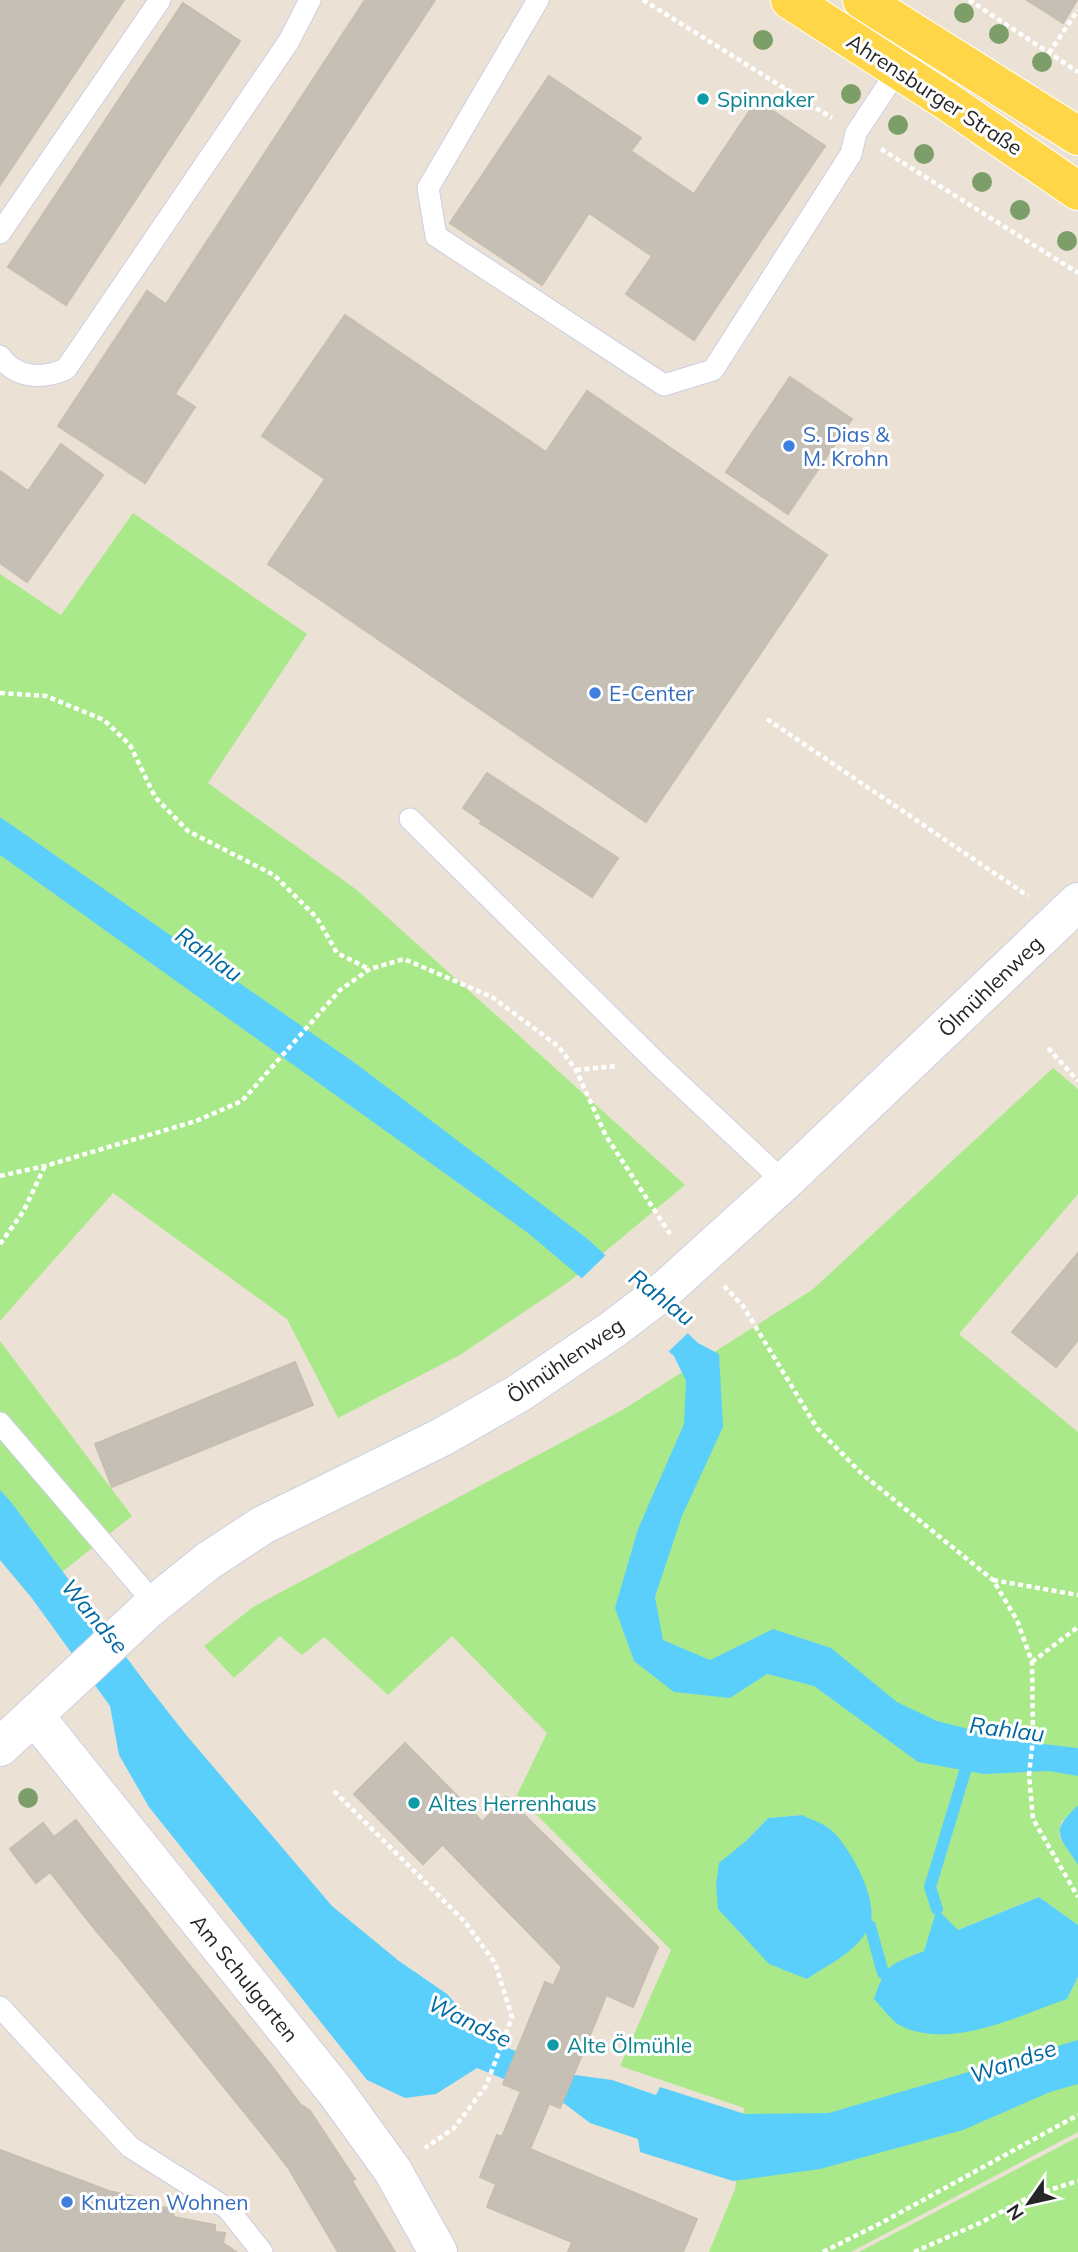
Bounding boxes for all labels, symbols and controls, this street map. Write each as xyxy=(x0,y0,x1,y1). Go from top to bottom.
street label: Ahrensburger Straße xyxy=(842,28,1028,160)
place label: Spinnaker xyxy=(717,86,815,112)
marker: Spinnaker xyxy=(695,91,711,107)
place label: S. Dias & M. Krohn xyxy=(803,421,890,471)
marker: S. Dias & M. Krohn xyxy=(781,438,797,454)
place label: E-Center xyxy=(609,680,694,706)
marker: E-Center xyxy=(587,685,603,701)
water label: Rahlau xyxy=(170,920,248,988)
street label: Ölmühlenweg xyxy=(932,930,1048,1042)
water label: Rahlau xyxy=(623,1262,701,1332)
street label: Ölmühlenweg xyxy=(502,1312,628,1408)
water label: Wandse xyxy=(55,1572,135,1660)
water label: Rahlau xyxy=(968,1710,1046,1748)
place label: Altes Herrenhaus xyxy=(428,1790,597,1816)
marker: Altes Herrenhaus xyxy=(406,1795,422,1811)
street label: Am Schulgarten xyxy=(186,1909,304,2047)
water label: Wandse xyxy=(424,1988,516,2054)
place label: Alte Ölmühle xyxy=(567,2032,692,2058)
water label: Wandse xyxy=(966,2033,1060,2089)
marker: Alte Ölmühle xyxy=(545,2037,561,2053)
north arrow xyxy=(994,2168,1064,2238)
place label: Knutzen Wohnen xyxy=(81,2189,248,2215)
marker: Knutzen Wohnen xyxy=(59,2194,75,2210)
text: N xyxy=(1001,2200,1029,2225)

